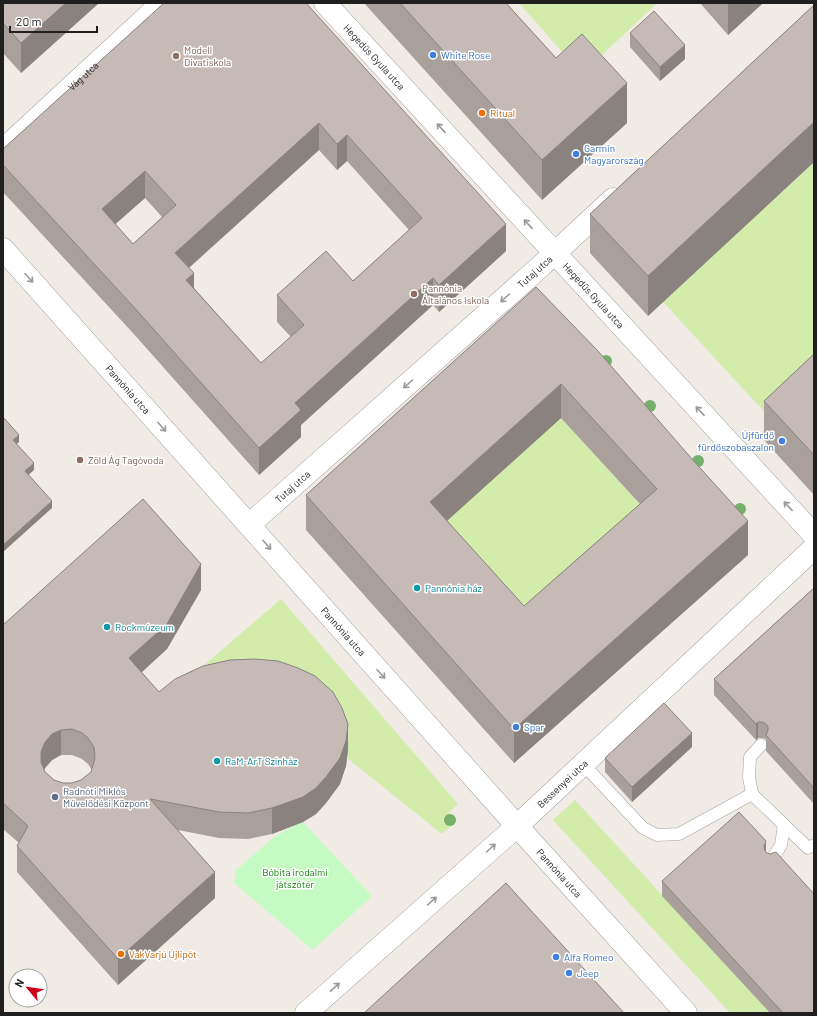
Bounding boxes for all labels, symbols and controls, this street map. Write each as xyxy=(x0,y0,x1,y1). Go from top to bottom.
scale bar xyxy=(10,8,97,34)
text: 20 m xyxy=(16,14,42,28)
street label: Hegedűs Gyula utca xyxy=(341,21,408,92)
place label: Modell Divatiskola xyxy=(184,44,231,68)
place label: White Rose xyxy=(441,49,490,61)
marker: White Rose xyxy=(428,50,438,60)
marker: Modell Divatiskola xyxy=(171,51,181,61)
street label: Vág utca xyxy=(65,59,101,93)
place label: Ritual xyxy=(490,107,515,119)
marker: Ritual xyxy=(477,108,487,118)
one-way arrow xyxy=(436,123,445,133)
place label: Garmin Magyarország xyxy=(584,142,644,166)
marker: Garmin Magyarország xyxy=(571,149,581,159)
one-way arrow xyxy=(524,219,533,229)
street label: Tutaj utca xyxy=(515,253,555,290)
street label: Hegedűs Gyula utca xyxy=(560,260,627,331)
one-way arrow xyxy=(24,273,34,283)
place label: Pannónia Általános Iskola xyxy=(422,282,489,306)
marker: Pannónia Általános Iskola xyxy=(409,289,419,299)
one-way arrow xyxy=(500,293,510,302)
street label: Pannónia utca xyxy=(103,362,153,416)
one-way arrow xyxy=(403,380,413,389)
one-way arrow xyxy=(695,405,704,416)
one-way arrow xyxy=(157,422,167,432)
place label: Újfürdő fürdőszobaszalon xyxy=(698,429,774,453)
marker: Újfürdő fürdőszobaszalon xyxy=(777,436,787,446)
place label: Zöld Ág Tagóvoda xyxy=(88,454,164,466)
marker: Zöld Ág Tagóvoda xyxy=(75,455,85,465)
street label: Tutaj utca xyxy=(272,468,312,505)
one-way arrow xyxy=(783,501,792,511)
one-way arrow xyxy=(262,540,272,550)
place label: Pannónia ház xyxy=(425,582,483,594)
marker: Pannónia ház xyxy=(412,583,422,593)
street label: Pannónia utca xyxy=(319,604,368,658)
place label: Rockmúzeum xyxy=(115,621,174,633)
marker: Rockmúzeum xyxy=(102,622,112,632)
one-way arrow xyxy=(377,669,386,679)
place label: Spar xyxy=(524,721,544,733)
marker: Spar xyxy=(511,722,521,732)
place label: RaM-ArT Színház xyxy=(225,755,298,767)
marker: RaM-ArT Színház xyxy=(212,756,222,766)
street label: Bessenyei utca xyxy=(534,757,590,810)
place label: Radnóti Miklós Művelődési Központ xyxy=(63,785,149,809)
marker: Radnóti Miklós Művelődési Központ xyxy=(50,792,60,802)
one-way arrow xyxy=(486,844,496,853)
street label: Pannónia utca xyxy=(534,846,584,900)
park label: Bóbita irodalmi játszótér xyxy=(262,866,328,890)
one-way arrow xyxy=(427,896,437,905)
place label: VakVarjú Újlipót xyxy=(129,948,197,960)
marker: VakVarjú Újlipót xyxy=(116,949,126,959)
place label: Alfa Romeo xyxy=(564,951,613,963)
marker: Alfa Romeo xyxy=(551,952,561,962)
place label: Jeep xyxy=(577,967,599,979)
north arrow xyxy=(8,968,48,1008)
marker: Jeep xyxy=(564,968,574,978)
text: N xyxy=(11,977,26,989)
one-way arrow xyxy=(330,982,340,992)

